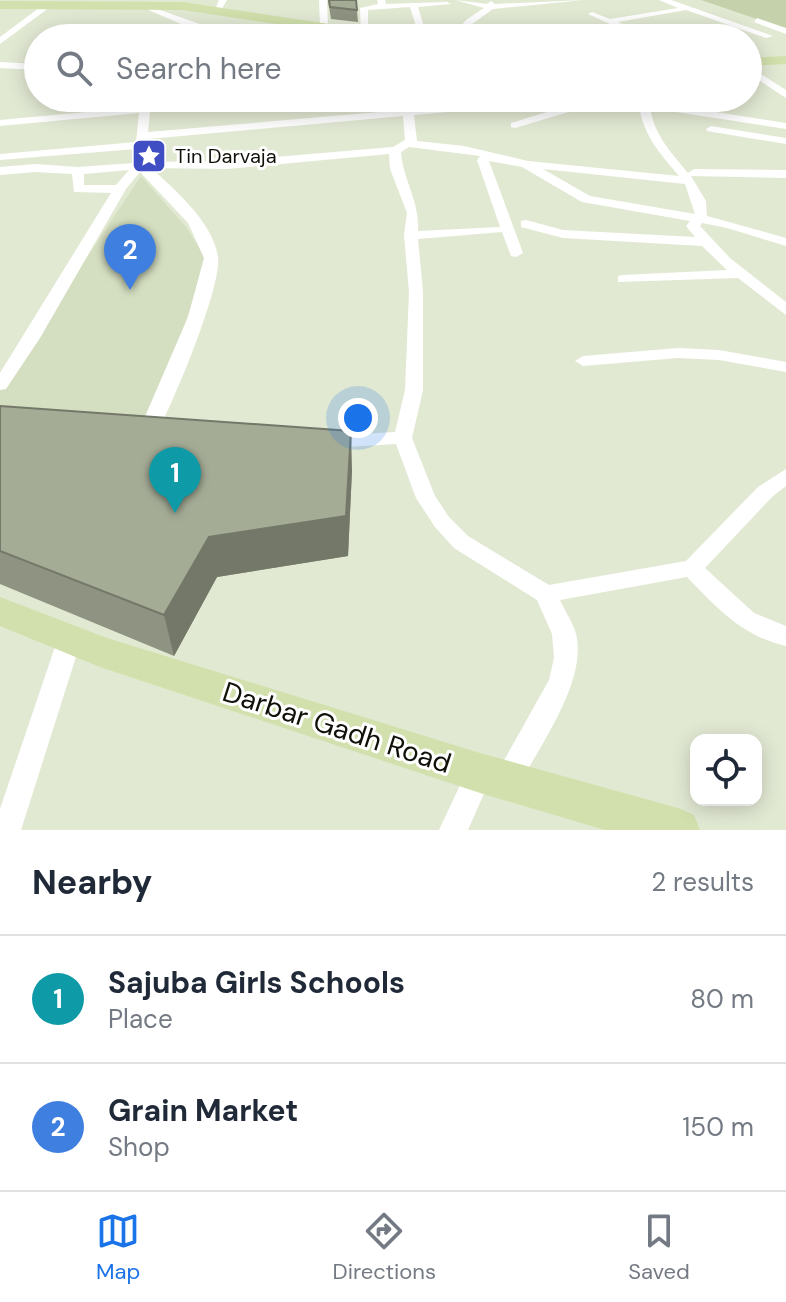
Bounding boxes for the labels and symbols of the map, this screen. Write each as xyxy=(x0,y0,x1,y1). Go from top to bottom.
place icon: Tin Darvaja xyxy=(130,137,168,175)
place label: Tin Darvaja xyxy=(175,143,277,169)
pin: 2 xyxy=(104,224,156,290)
your location xyxy=(338,398,378,438)
pin: 1 xyxy=(149,447,201,513)
street label: Darbar Gadh Road xyxy=(218,673,456,782)

